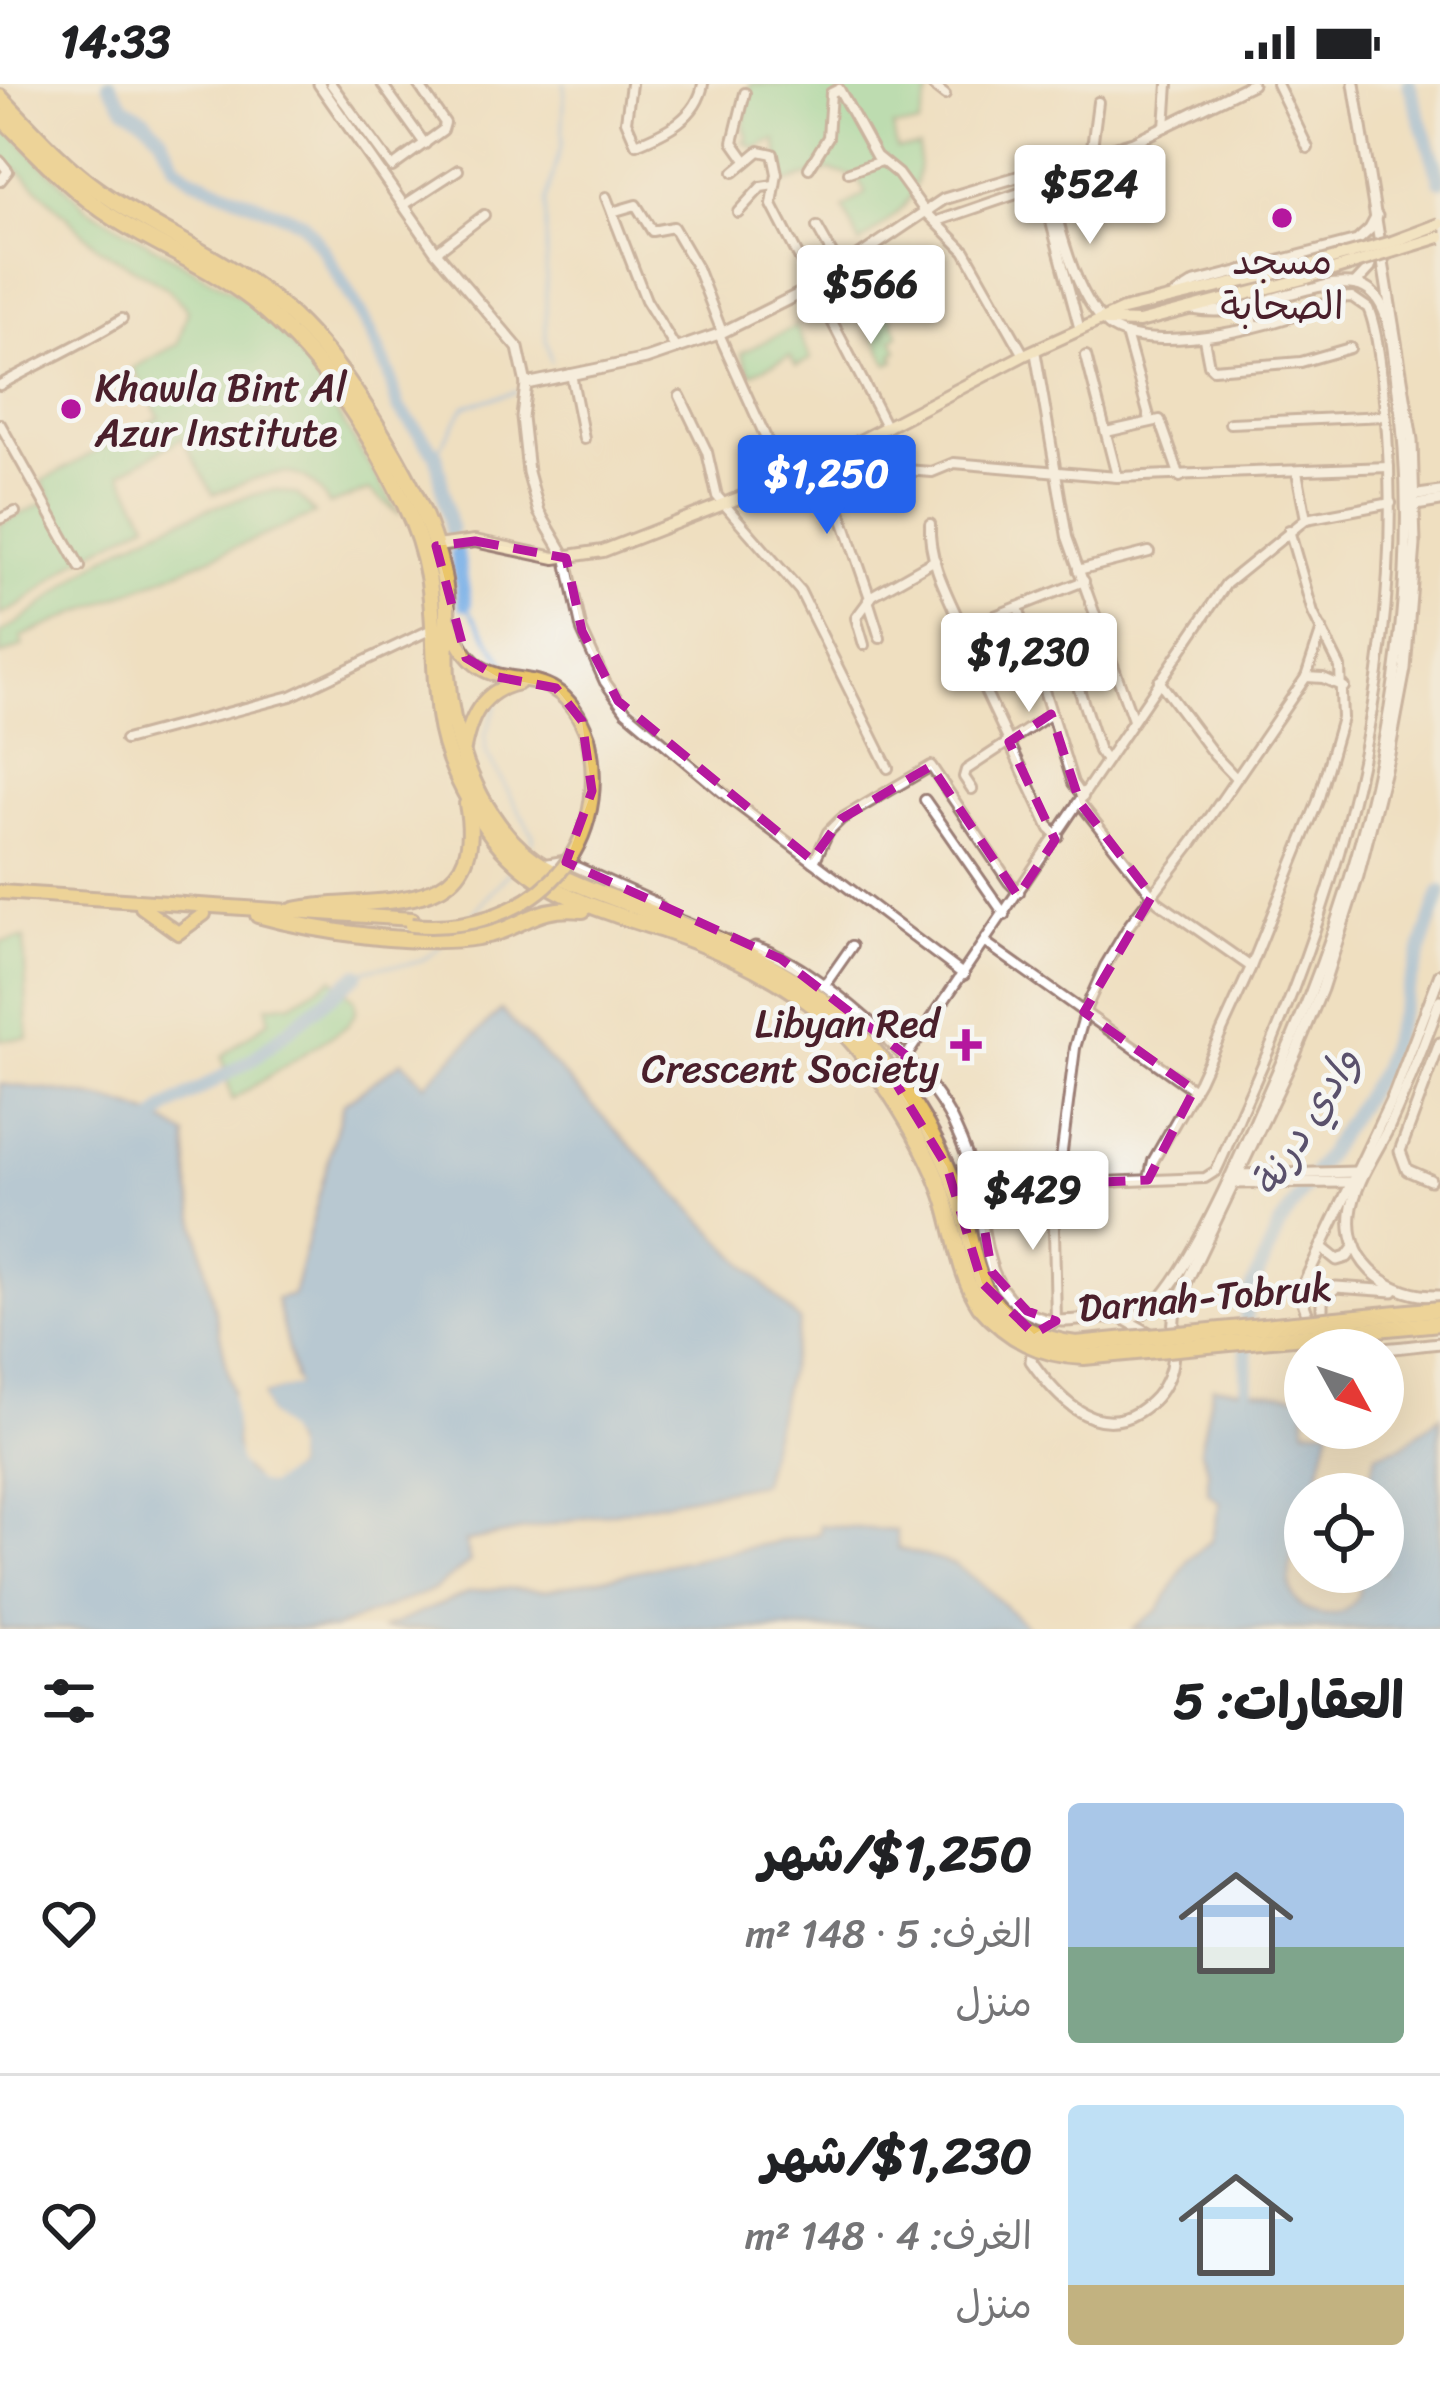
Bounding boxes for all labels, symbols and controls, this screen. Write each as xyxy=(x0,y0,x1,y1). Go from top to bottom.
text: 14:33 xyxy=(60,2,170,82)
pin: $524 xyxy=(1019,145,1161,247)
text: $524 xyxy=(1042,149,1138,218)
marker: مسجد الصحابة xyxy=(1269,205,1295,231)
place label: مسجد الصحابة xyxy=(1220,226,1344,340)
pin: $566 xyxy=(800,245,942,347)
text: $566 xyxy=(824,249,918,318)
place label: Khawla Bint Al Azur Institute xyxy=(94,353,348,467)
marker: Khawla Bint Al Azur Institute xyxy=(58,396,84,422)
pin: $1,250 xyxy=(729,435,925,537)
text: $1,250 xyxy=(765,439,889,508)
pin: $1,230 xyxy=(931,613,1127,715)
text: $1,230 xyxy=(968,617,1090,686)
place label: Libyan Red Crescent Society xyxy=(642,989,941,1103)
marker: Libyan Red Crescent Society xyxy=(950,1029,982,1061)
water label: وادي درنة xyxy=(1230,1031,1381,1212)
pin: $429 xyxy=(962,1151,1104,1253)
text: $429 xyxy=(984,1155,1082,1224)
street label: Darnah-Tobruk xyxy=(1075,1252,1335,1342)
north arrow xyxy=(1284,1329,1404,1449)
map controls xyxy=(1284,1329,1404,1593)
button: locate xyxy=(1284,1473,1404,1593)
text: العقارات: 5 xyxy=(1173,1656,1404,1746)
icon: filters xyxy=(36,1668,102,1734)
text: $1,250/شهر xyxy=(759,1809,1032,1899)
icon: home xyxy=(1164,1851,1308,1995)
icon: heart xyxy=(36,1890,102,1956)
text: الغرف: 5 · 148 m² xyxy=(746,1899,1032,1968)
text: منزل xyxy=(955,1968,1032,2037)
text: $1,230/شهر xyxy=(762,2111,1032,2201)
icon: home xyxy=(1164,2153,1308,2297)
icon: heart xyxy=(36,2192,102,2258)
text: الغرف: 4 · 148 m² xyxy=(745,2201,1032,2270)
text: منزل xyxy=(955,2270,1032,2339)

